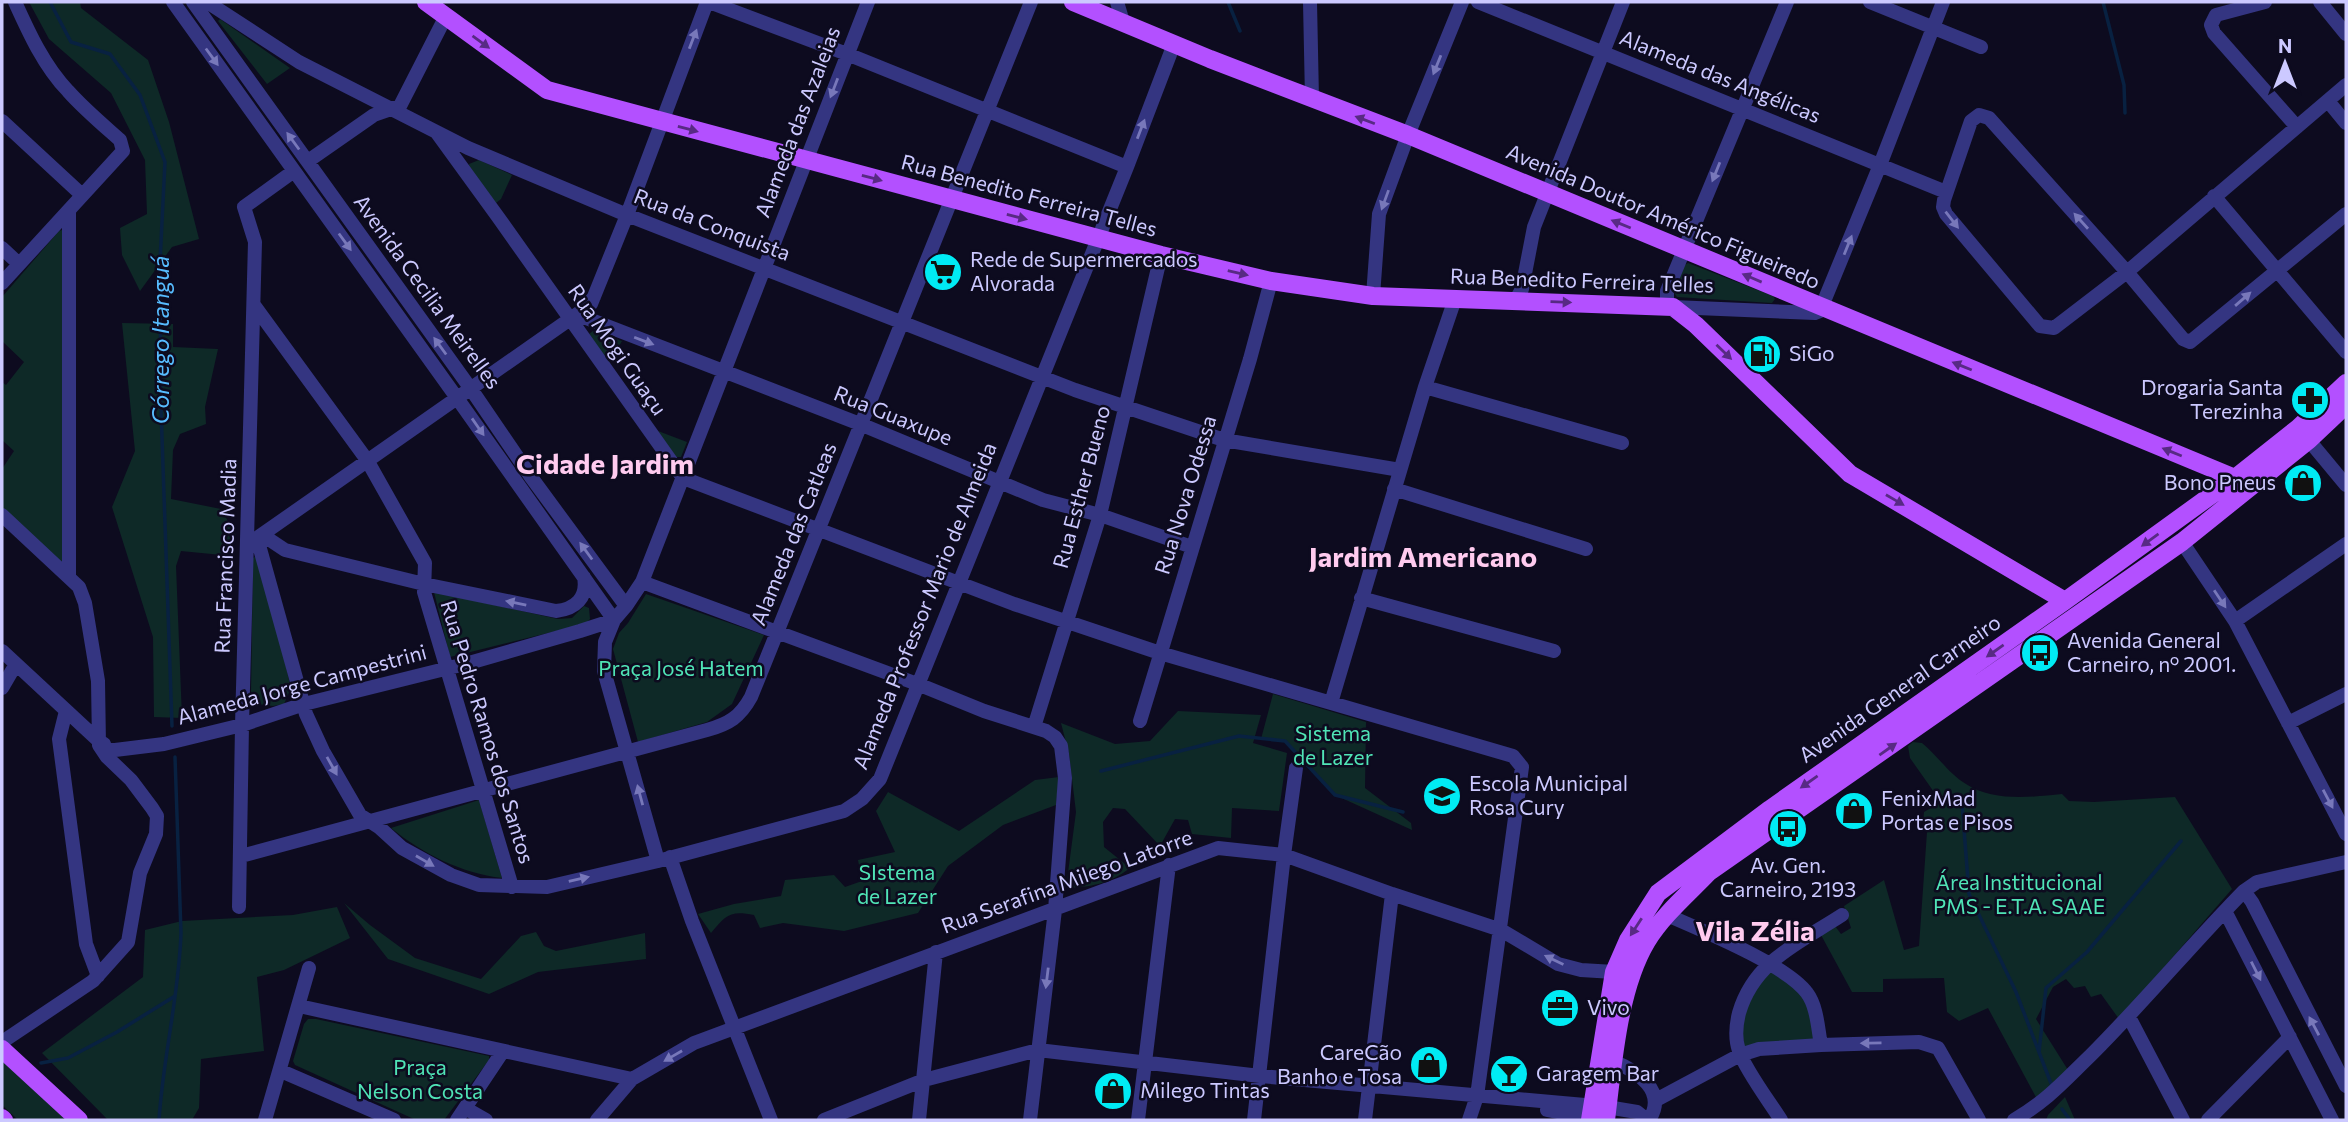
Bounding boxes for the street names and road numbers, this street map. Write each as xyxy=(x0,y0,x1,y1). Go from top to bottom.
street label: Alameda das Azaleias xyxy=(749,23,845,220)
street label: Alameda das Angélicas xyxy=(1616,24,1825,127)
street label: Avenida Doutor Américo Figueiredo xyxy=(1503,138,1824,293)
street label: Rua Benedito Ferreira Telles xyxy=(899,148,1160,241)
street label: Rua da Conquista xyxy=(631,182,794,265)
street label: Avenida Cecilia Meirelles xyxy=(349,189,507,393)
street label: Rua Benedito Ferreira Telles xyxy=(1450,262,1714,297)
street label: Rua Mogi Guaçu xyxy=(564,279,673,420)
street label: Rua Guaxupe xyxy=(831,380,956,450)
street label: Rua Esther Bueno xyxy=(1047,402,1114,571)
street label: Rua Nova Odessa xyxy=(1149,412,1221,577)
street label: Alameda das Catleas xyxy=(745,438,841,628)
street label: Alameda Professor Mario de Almeida xyxy=(846,438,1001,772)
street label: Rua Francisco Madia xyxy=(209,458,240,654)
street label: Rua Pedro Ramos dos Santos xyxy=(436,597,540,866)
street label: Avenida General Carneiro xyxy=(1793,609,2005,767)
street label: Alameda Jorge Campestrini xyxy=(174,638,429,729)
street label: Rua Serafina Milego Latorre xyxy=(938,824,1195,938)

